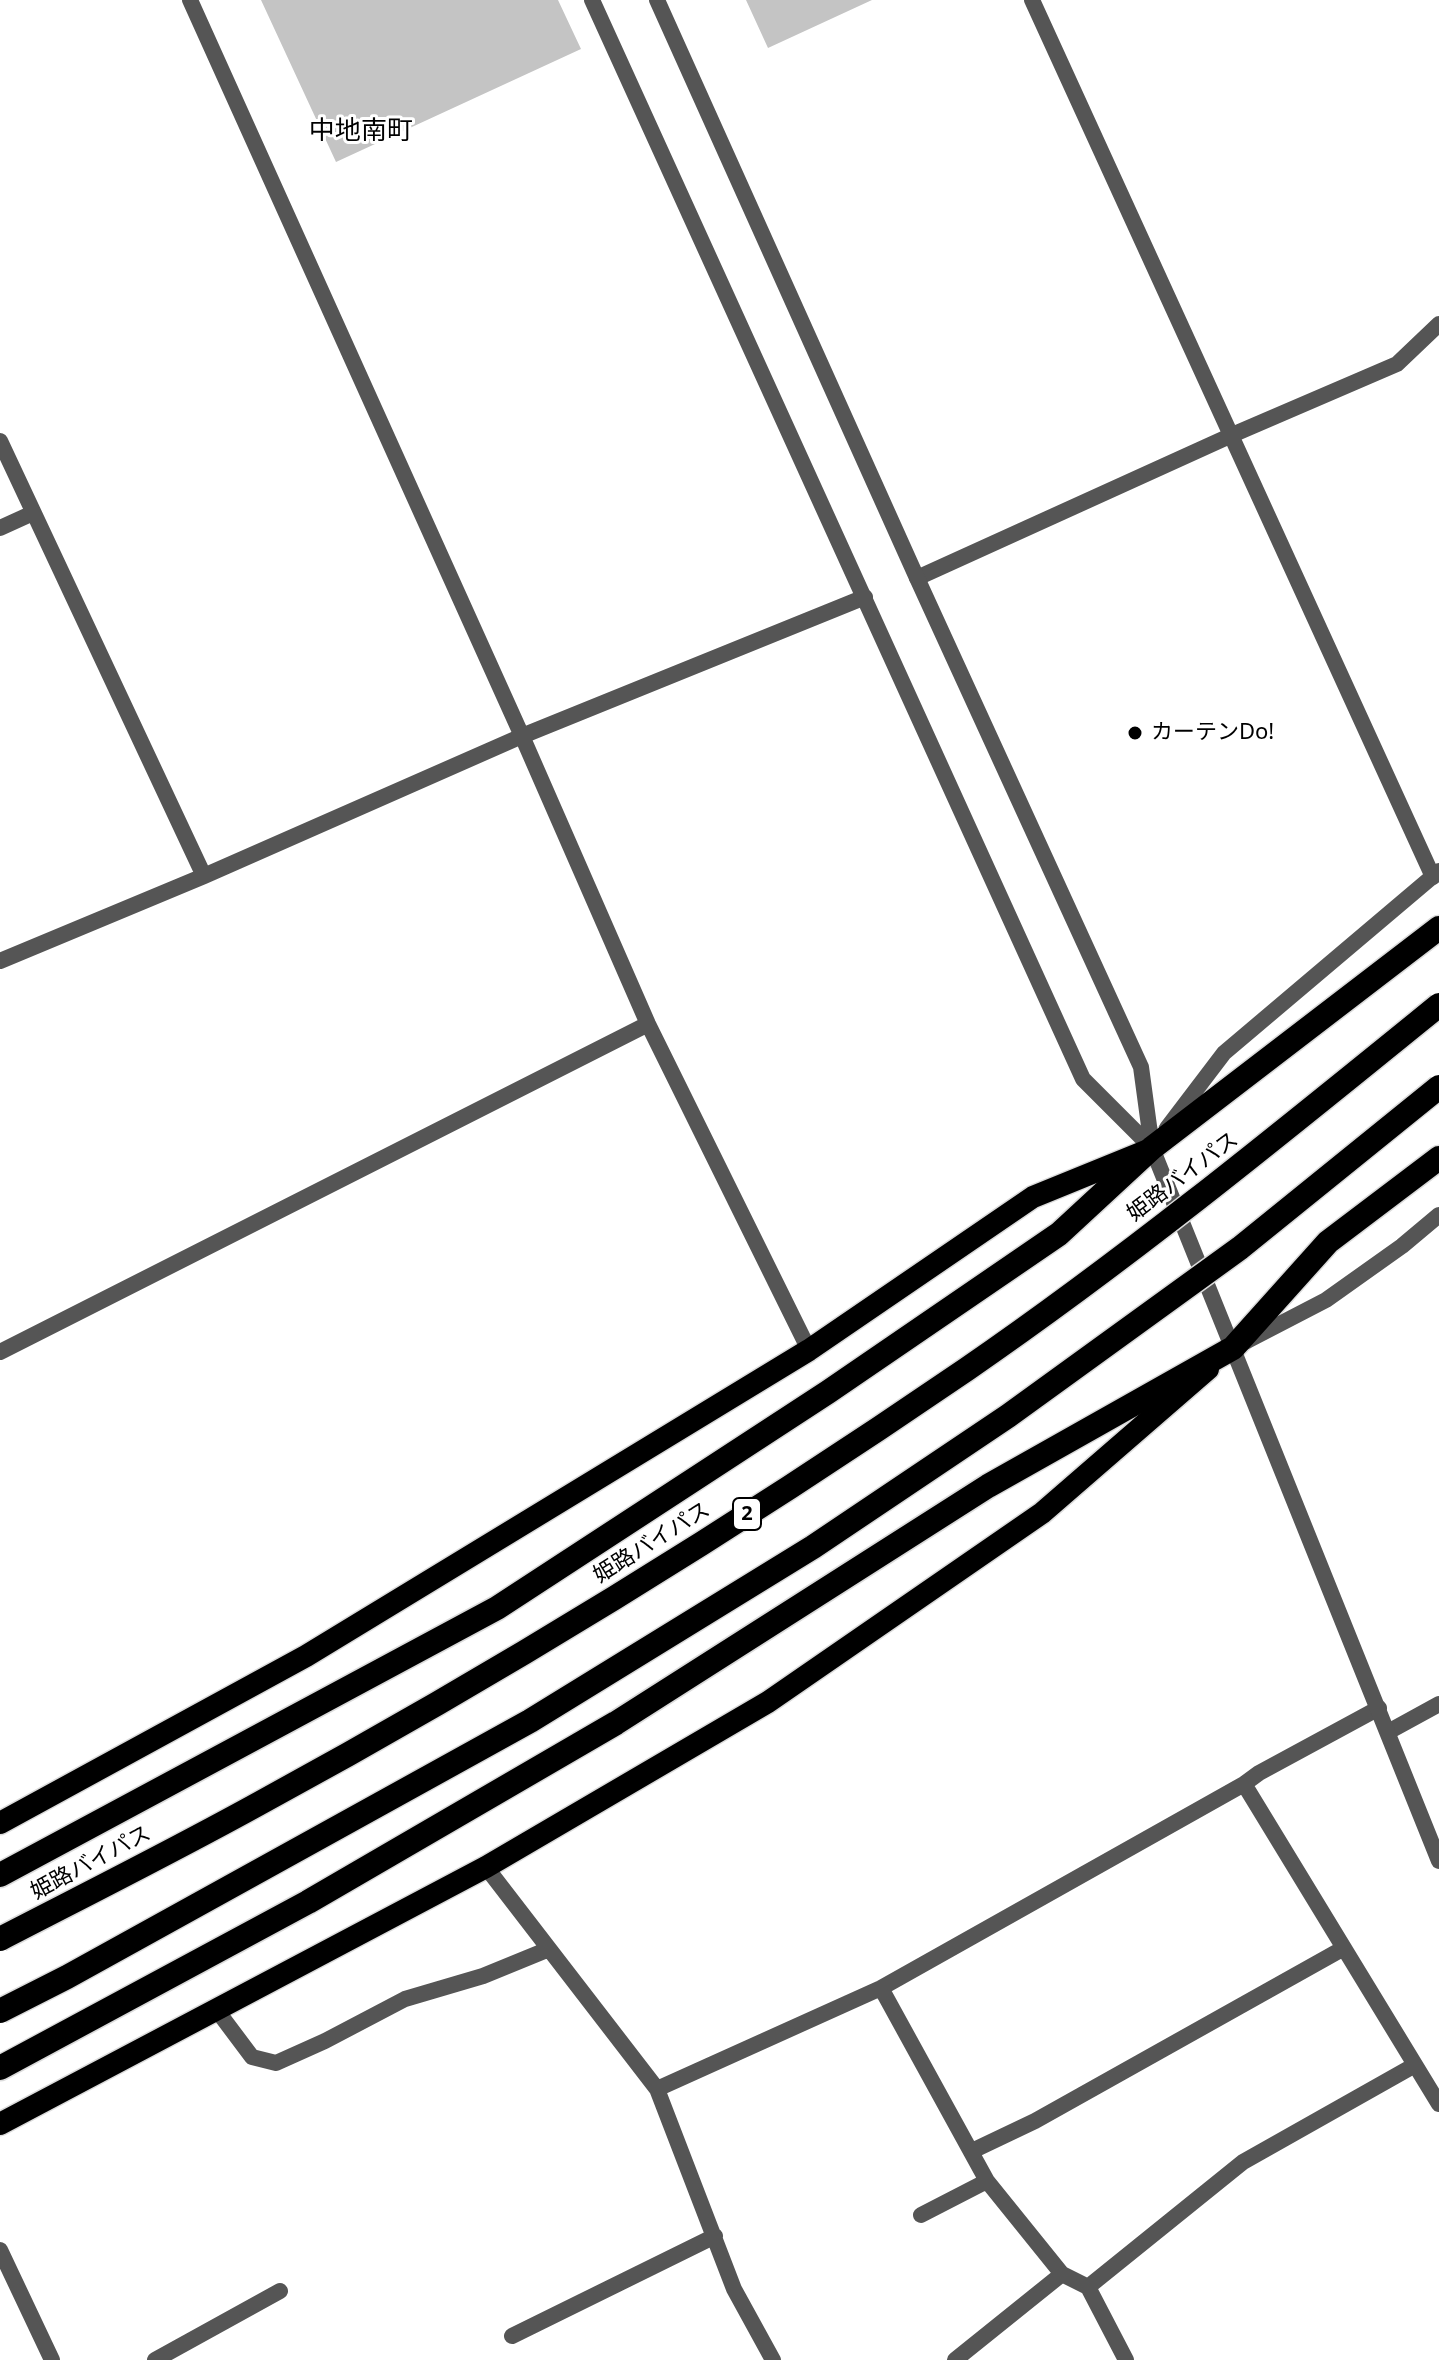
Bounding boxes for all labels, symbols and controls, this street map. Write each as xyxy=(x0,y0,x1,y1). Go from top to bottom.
district label: 中地南町 xyxy=(309,116,413,148)
place label: カーテンDo! xyxy=(1151,720,1274,746)
marker: カーテンDo! xyxy=(1126,724,1144,742)
street label: 姫路バイパス xyxy=(1122,1127,1244,1227)
street label: 姫路バイパス xyxy=(589,1497,715,1589)
road number: 2 xyxy=(733,1498,761,1530)
street label: 姫路バイパス xyxy=(27,1820,155,1906)

